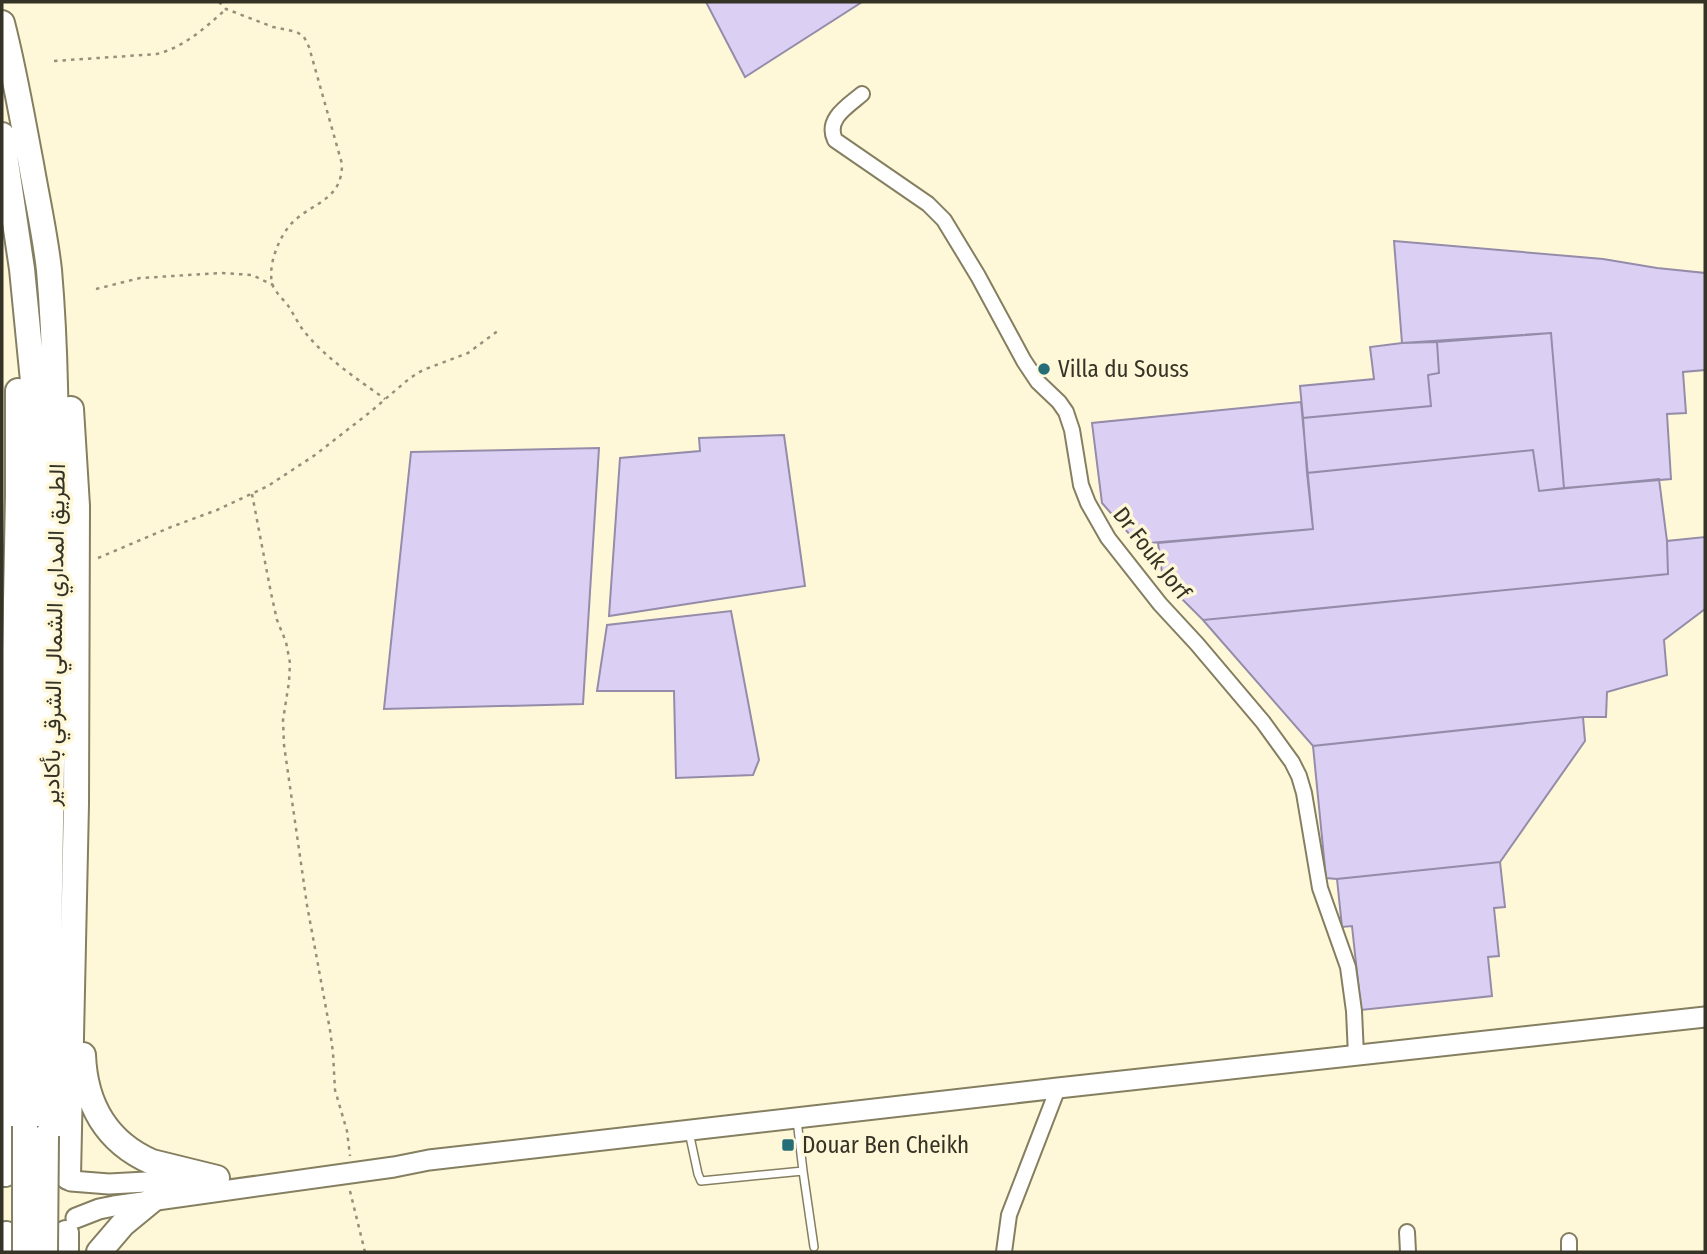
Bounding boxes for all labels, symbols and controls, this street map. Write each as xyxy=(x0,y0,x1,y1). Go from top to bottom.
place label: Villa du Souss xyxy=(1058,355,1189,383)
marker: Villa du Souss xyxy=(1036,361,1052,377)
street label: الطريق المداري الشمالي الشرقي بأكادير xyxy=(37,463,76,808)
street label: Dr Fouk Jorf xyxy=(1107,501,1198,606)
place label: Douar Ben Cheikh xyxy=(802,1131,969,1159)
marker: Douar Ben Cheikh xyxy=(780,1137,796,1153)

